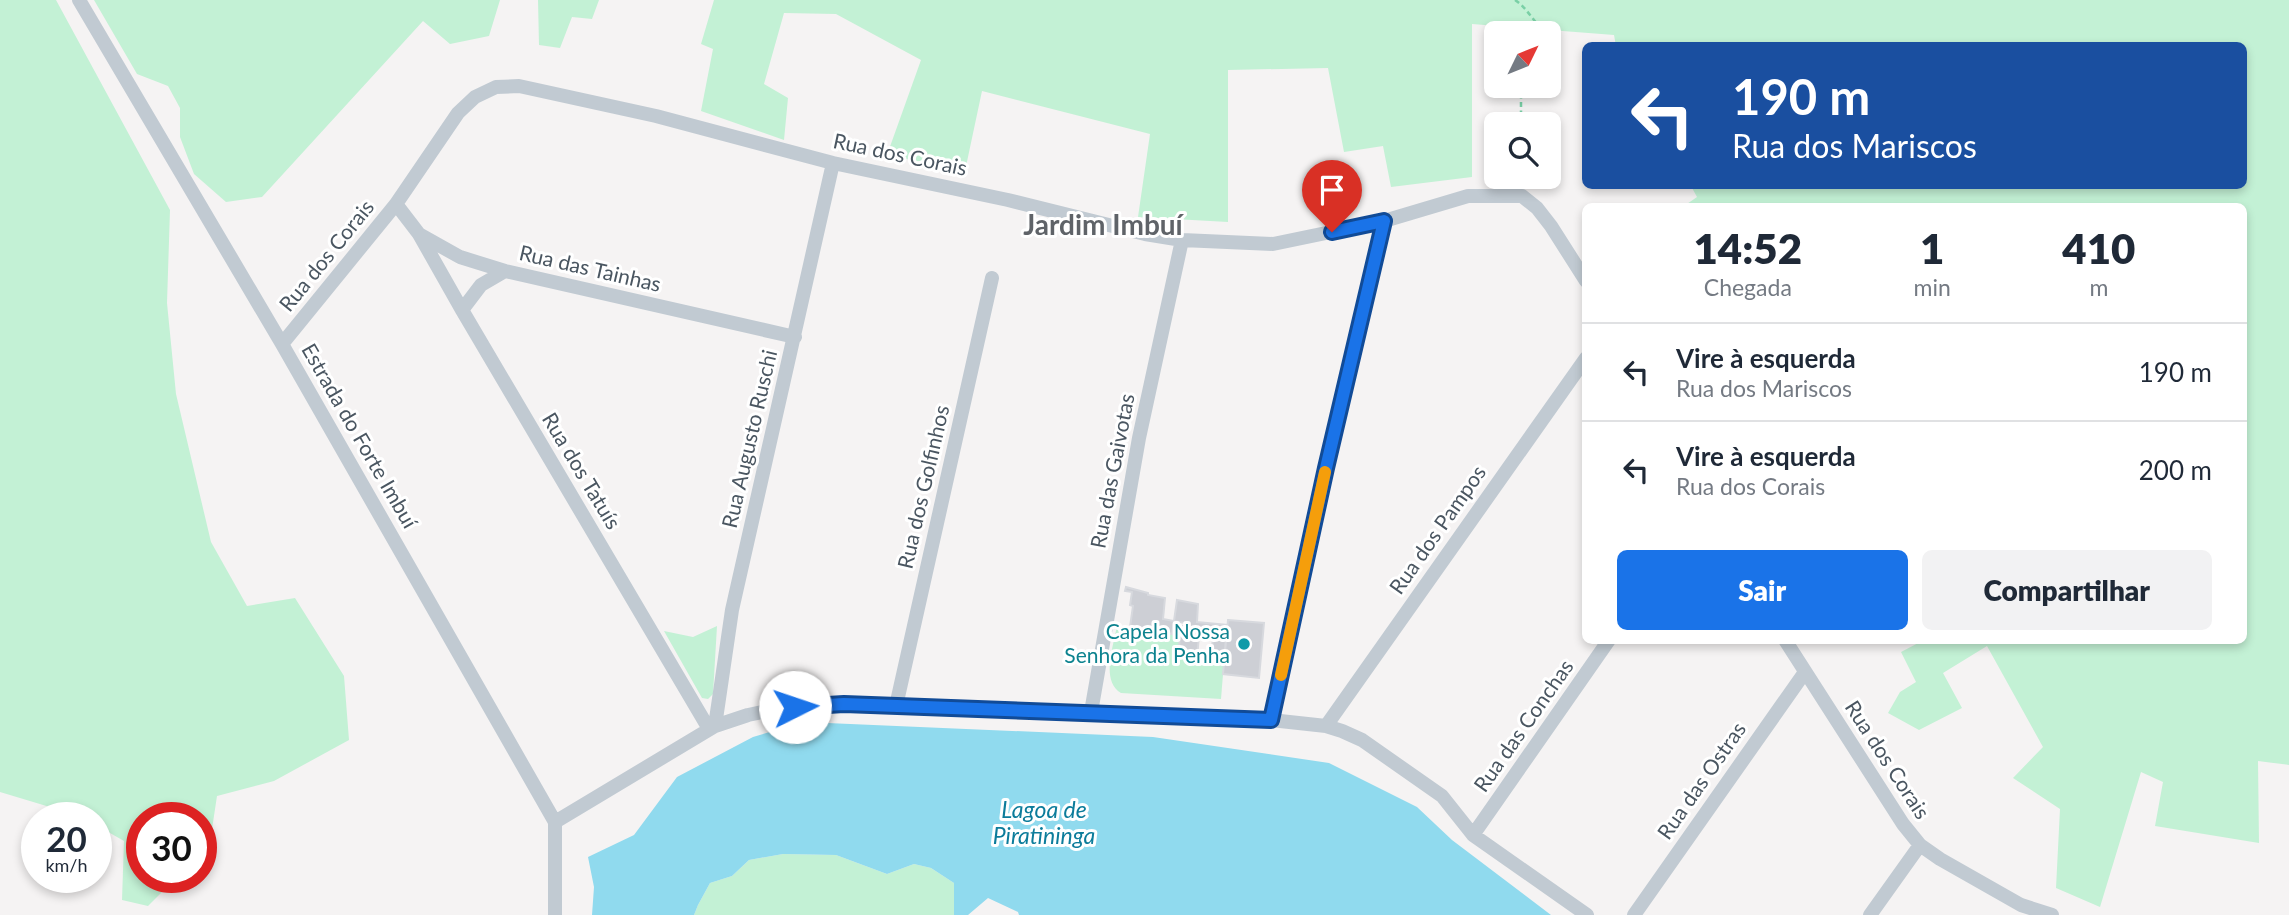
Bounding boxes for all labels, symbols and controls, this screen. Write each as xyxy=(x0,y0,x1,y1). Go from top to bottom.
north arrow xyxy=(1484,21,1561,98)
map controls xyxy=(1484,21,1561,189)
text: 190 m xyxy=(1732,67,1870,125)
icon: left xyxy=(1617,70,1708,161)
button: search xyxy=(1484,112,1561,189)
text: Rua dos Mariscos xyxy=(1732,126,1977,165)
street label: Rua dos Corais xyxy=(831,127,970,180)
pin xyxy=(1302,160,1362,232)
icon: arrive xyxy=(1313,171,1351,209)
street label: Rua dos Corais xyxy=(273,194,378,316)
district label: Jardim Imbuí xyxy=(1023,207,1185,241)
text: 14:52 xyxy=(1694,223,1802,273)
text: 1 xyxy=(1920,223,1944,273)
text: 410 xyxy=(2062,223,2135,273)
street label: Rua das Tainhas xyxy=(517,239,664,296)
text: Chegada xyxy=(1704,273,1792,301)
text: min xyxy=(1914,273,1951,301)
text: m xyxy=(2089,273,2108,301)
street label: Estrada do Forte Imbuí xyxy=(297,338,424,533)
text: Vire à esquerda xyxy=(1676,342,1856,374)
street label: Rua Augusto Ruschi xyxy=(716,347,781,530)
icon: left xyxy=(1617,353,1655,391)
text: 190 m xyxy=(2139,356,2212,388)
text: Rua dos Mariscos xyxy=(1676,374,1852,402)
street label: Rua das Gaivotas xyxy=(1084,391,1139,550)
street label: Rua dos Golfinhos xyxy=(892,403,953,571)
street label: Rua dos Tatuís xyxy=(538,407,627,533)
text: Vire à esquerda xyxy=(1676,440,1856,472)
icon: left xyxy=(1617,451,1655,489)
text: 200 m xyxy=(2139,454,2212,486)
street label: Rua dos Pampos xyxy=(1383,460,1490,598)
text: Rua dos Corais xyxy=(1676,472,1825,500)
button: Sair xyxy=(1617,550,1908,630)
button: Compartilhar xyxy=(1922,550,2212,630)
place label: Capela Nossa Senhora da Penha xyxy=(1064,618,1230,667)
marker: Capela Nossa Senhora da Penha xyxy=(1236,636,1252,652)
street label: Rua das Conchas xyxy=(1468,654,1578,796)
position arrow xyxy=(758,670,832,744)
street label: Rua dos Corais xyxy=(1841,695,1936,823)
street label: Rua das Ostras xyxy=(1651,717,1750,843)
water label: Lagoa de Piratininga xyxy=(993,795,1095,849)
speed limit sign: 30 xyxy=(126,802,217,893)
text: 20 xyxy=(46,817,87,859)
text: km/h xyxy=(45,854,88,876)

